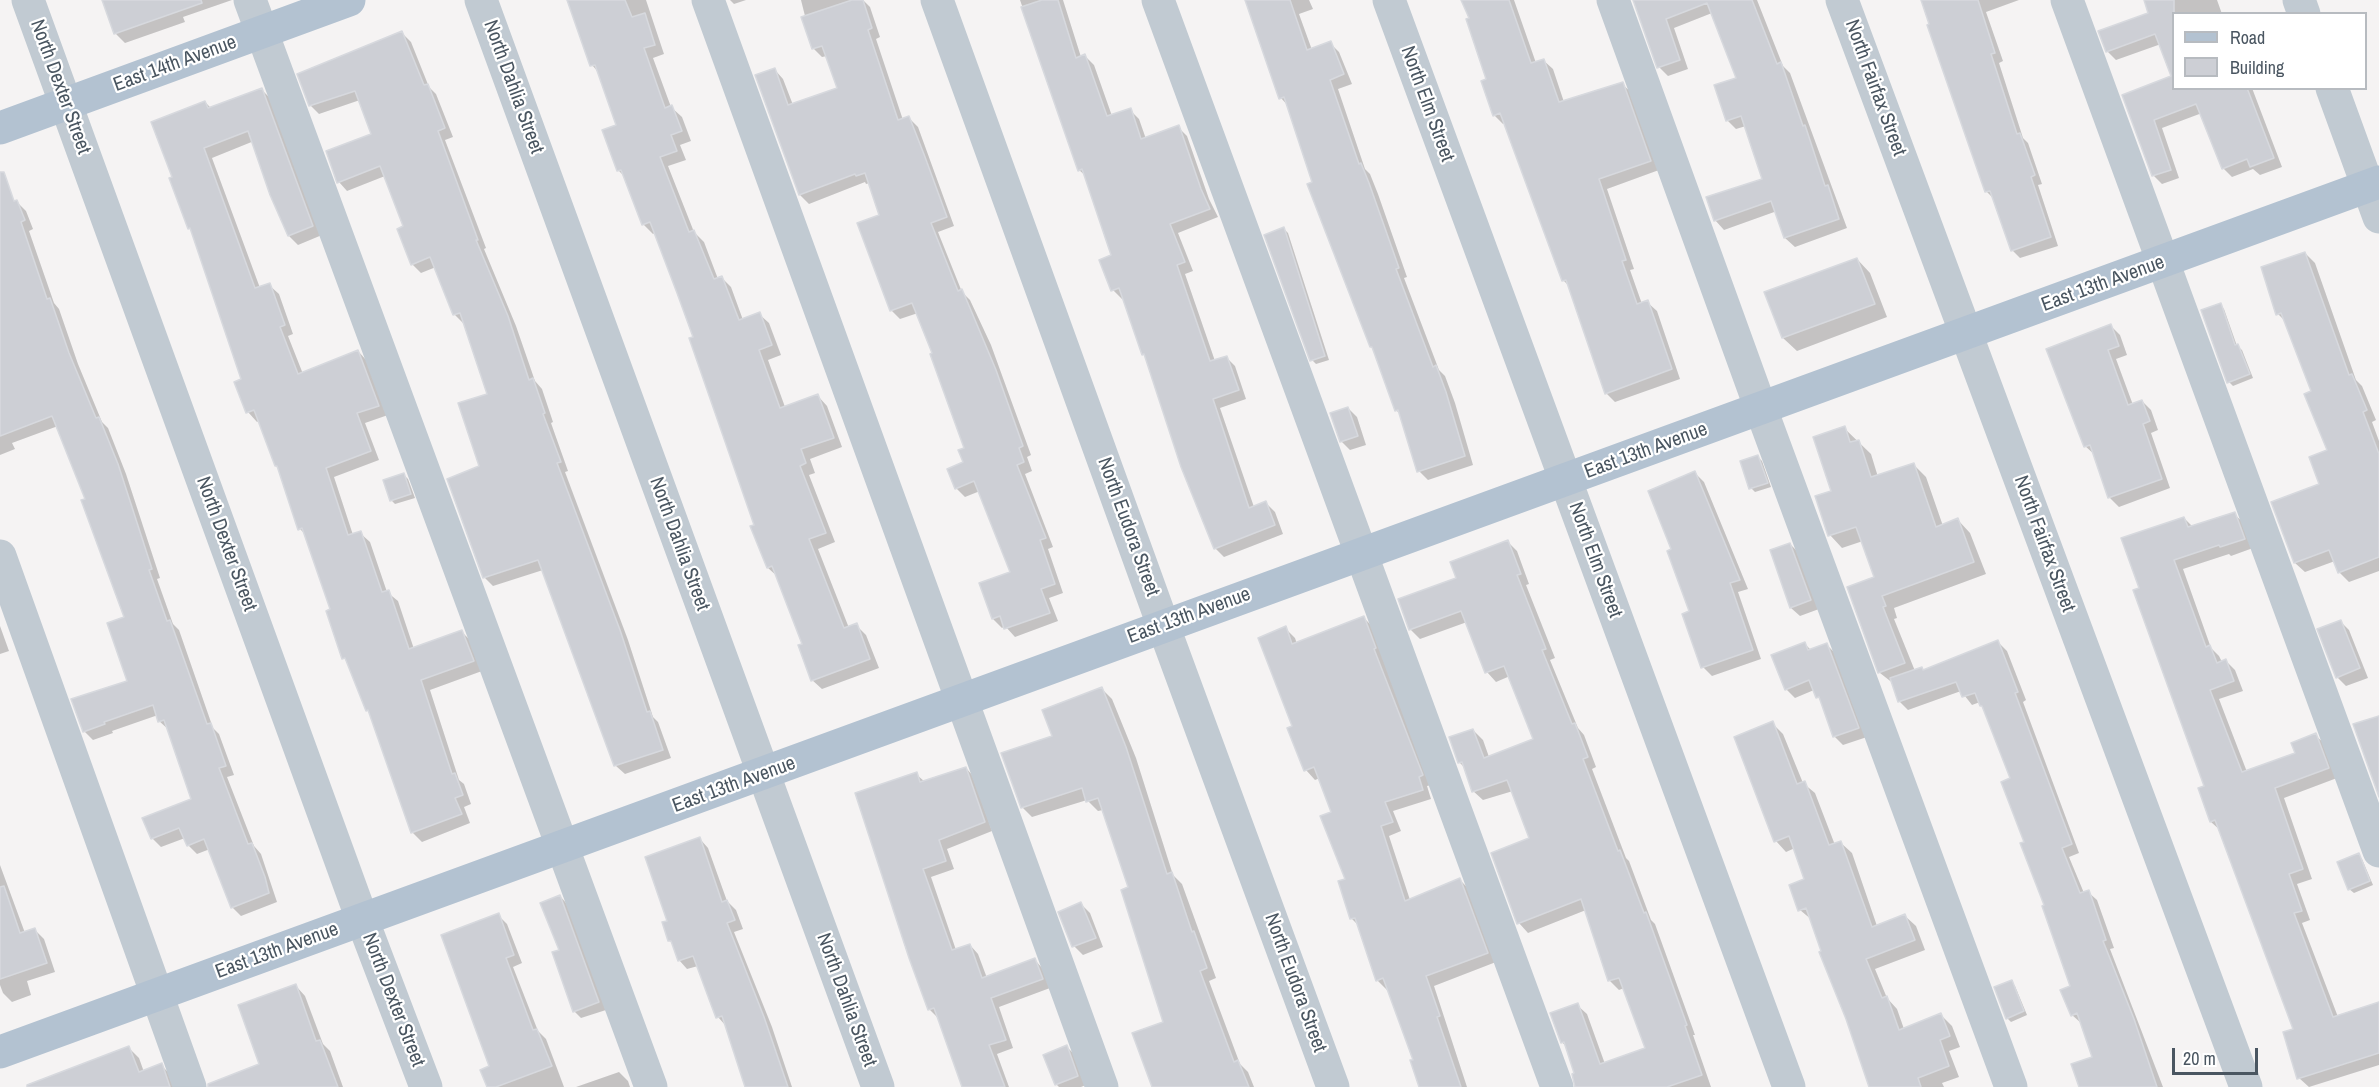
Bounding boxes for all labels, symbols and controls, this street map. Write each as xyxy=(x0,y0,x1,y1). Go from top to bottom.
legend xyxy=(2172,12,2367,90)
street label: North Dexter Street xyxy=(25,17,95,157)
street label: North Dahlia Street xyxy=(478,17,548,157)
street label: North Fairfax Street xyxy=(1839,17,1911,159)
text: Road xyxy=(2230,25,2265,50)
street label: East 14th Avenue xyxy=(110,31,240,97)
street label: North Elm Street xyxy=(1395,43,1459,165)
text: Building xyxy=(2230,55,2284,80)
street label: East 13th Avenue xyxy=(2038,251,2168,317)
street label: East 13th Avenue xyxy=(1581,418,1711,484)
street label: North Eudora Street xyxy=(1092,454,1164,600)
street label: North Fairfax Street xyxy=(2008,473,2080,615)
street label: North Dexter Street xyxy=(191,474,261,614)
street label: North Dahlia Street xyxy=(644,474,714,614)
street label: North Elm Street xyxy=(1563,499,1627,621)
street label: East 13th Avenue xyxy=(1124,583,1254,649)
street label: East 13th Avenue xyxy=(669,752,799,818)
street label: North Eudora Street xyxy=(1259,910,1331,1056)
street label: East 13th Avenue xyxy=(212,918,342,984)
street label: North Dexter Street xyxy=(356,930,430,1070)
street label: North Dahlia Street xyxy=(811,930,881,1070)
scale bar xyxy=(2175,1036,2260,1074)
text: 20 m xyxy=(2183,1046,2216,1071)

